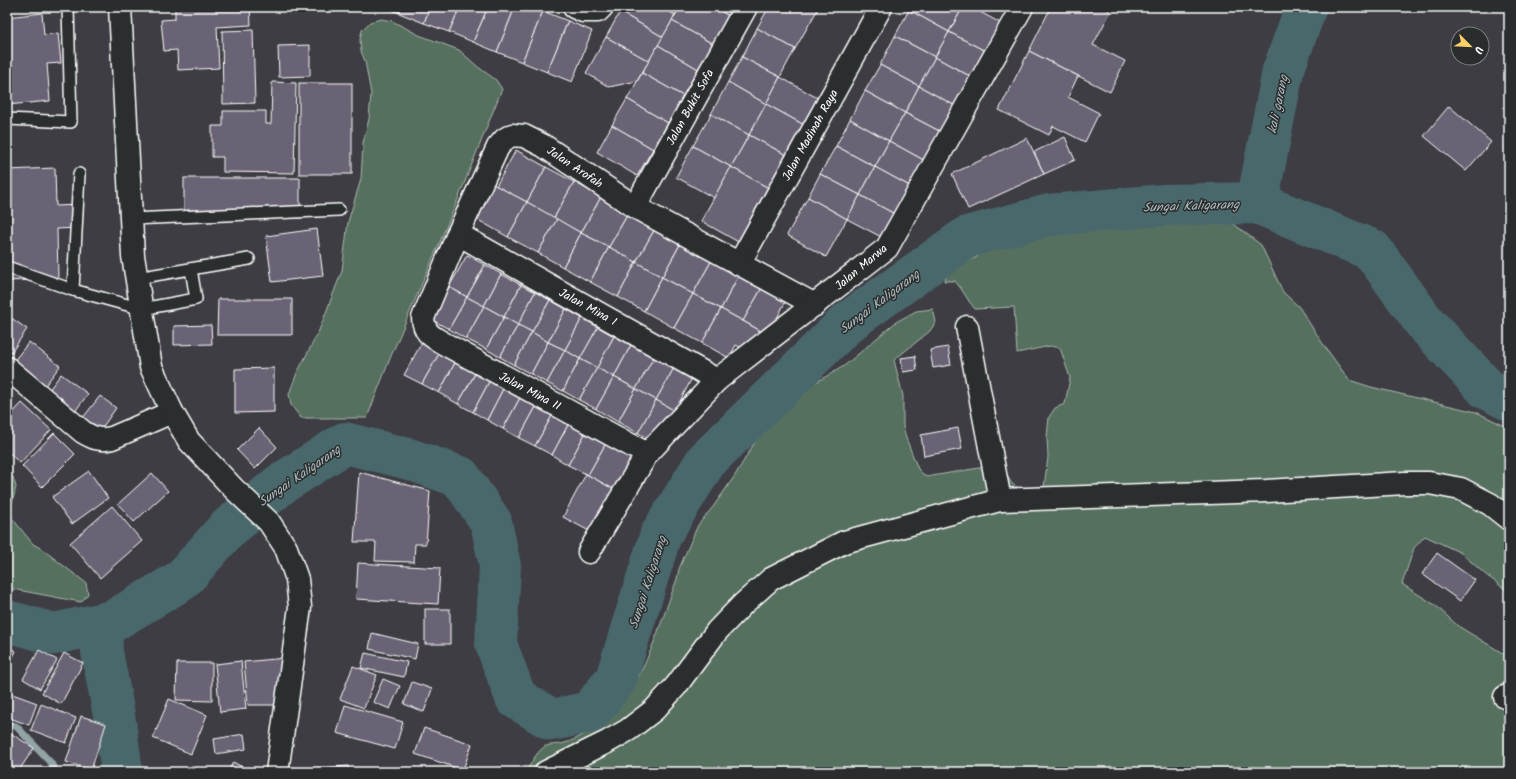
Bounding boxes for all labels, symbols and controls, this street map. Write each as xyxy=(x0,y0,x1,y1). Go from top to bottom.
north arrow xyxy=(1450,26,1490,66)
text: U xyxy=(1468,43,1488,57)
street label: Jalan Bukit Sofa xyxy=(662,65,719,149)
water label: kali garang xyxy=(1262,72,1295,136)
street label: Jalan Madinah Raya xyxy=(777,86,844,185)
street label: Jalan Arofah xyxy=(543,142,607,193)
water label: Sungai Kaligarang xyxy=(1142,194,1240,219)
street label: Jalan Marwa xyxy=(831,239,892,295)
water label: Sungai Kaligarang xyxy=(835,264,925,340)
street label: Jalan Mina I xyxy=(555,284,621,331)
street label: Jalan Mina II xyxy=(495,367,564,416)
water label: Sungai Kaligarang xyxy=(254,439,346,513)
water label: Sungai Kaligarang xyxy=(624,533,674,632)

